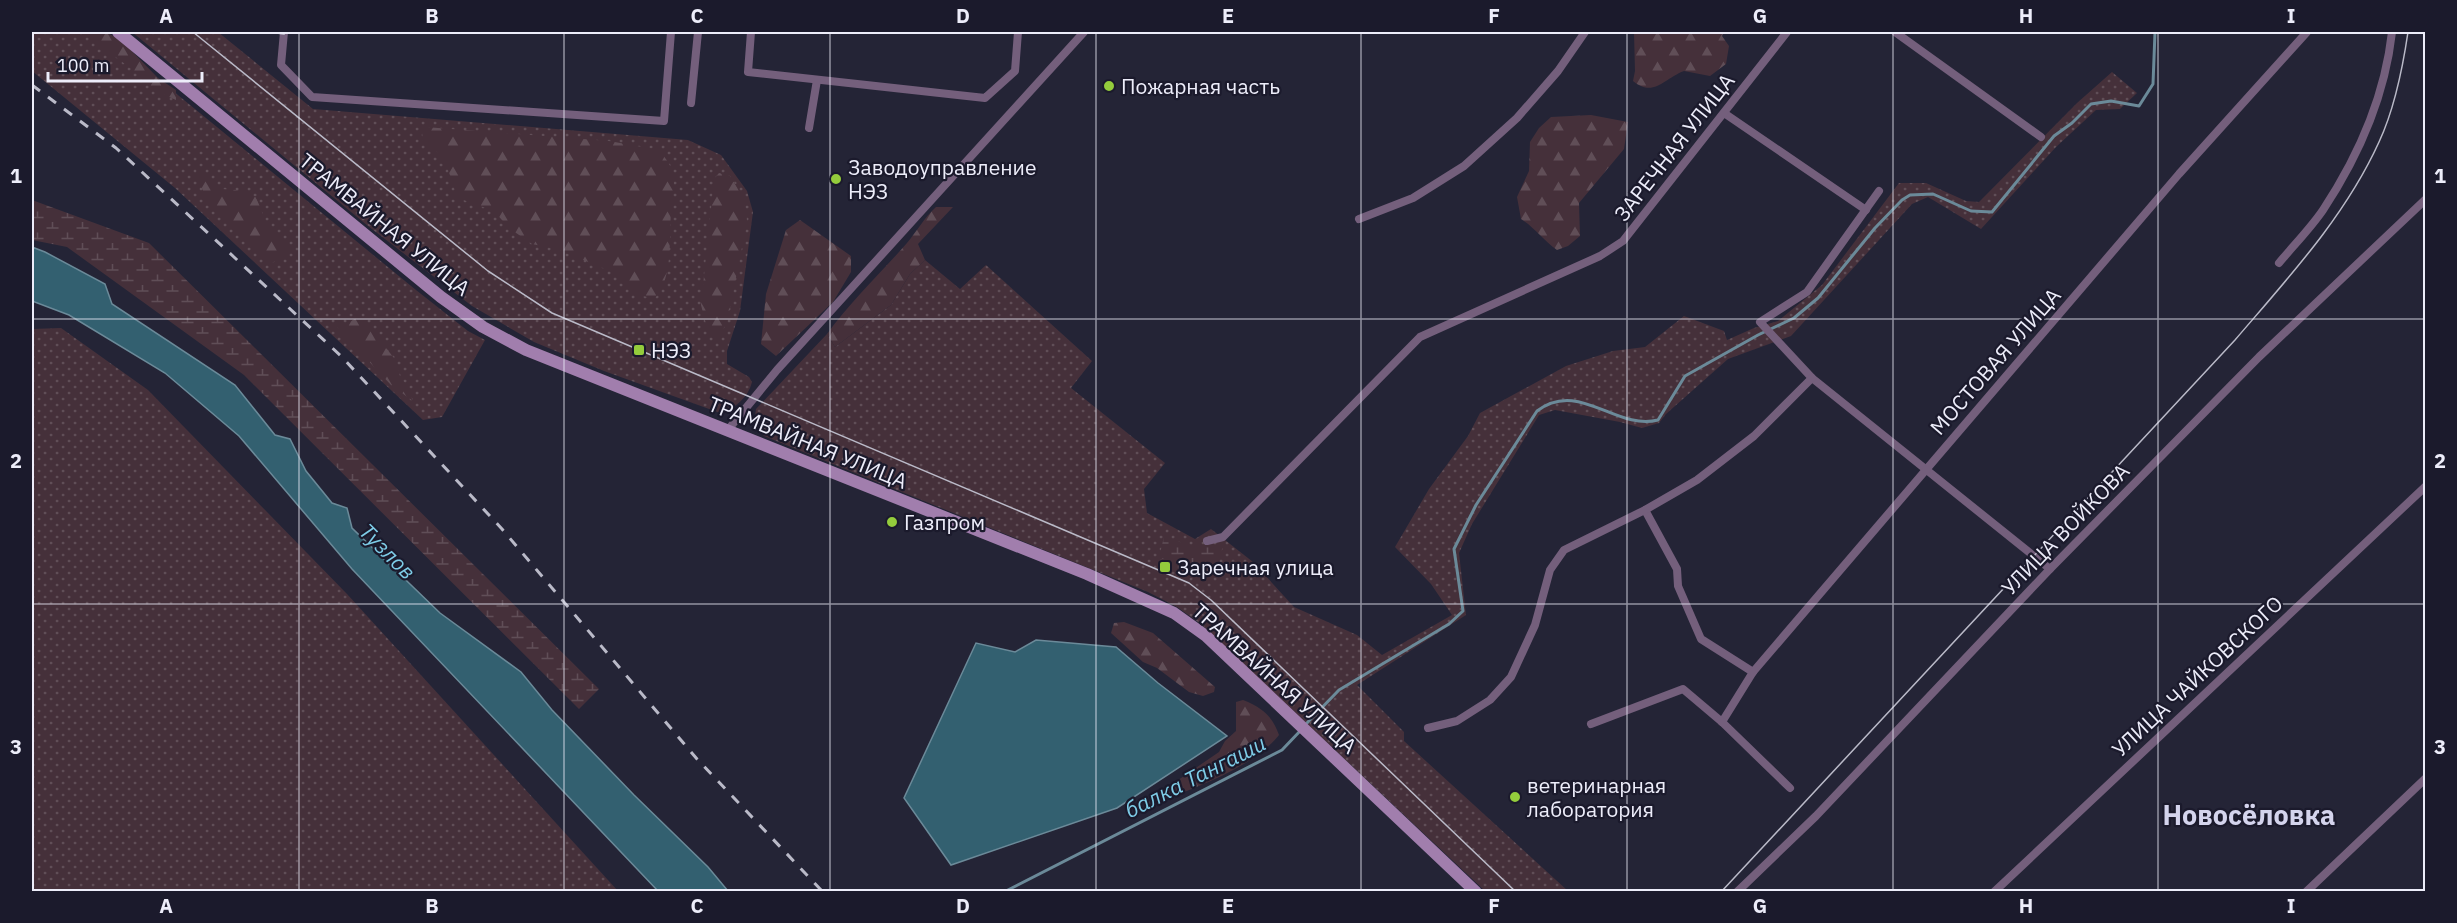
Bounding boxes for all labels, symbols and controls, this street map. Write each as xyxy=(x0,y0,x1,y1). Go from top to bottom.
text: A xyxy=(159,2,173,29)
text: B xyxy=(425,2,439,29)
text: C xyxy=(690,2,704,29)
text: D xyxy=(956,2,970,29)
text: E xyxy=(1222,2,1234,29)
text: F xyxy=(1488,2,1500,29)
text: G xyxy=(1753,2,1767,29)
text: H xyxy=(2019,2,2033,29)
text: I xyxy=(2287,2,2295,29)
scale bar xyxy=(48,45,202,83)
text: 100 m xyxy=(57,54,109,77)
street label: ЗАРЕЧНАЯ УЛИЦА xyxy=(1607,67,1741,227)
place label: Пожарная часть xyxy=(1121,72,1280,100)
marker: Пожарная часть xyxy=(1102,79,1116,93)
street label: ТРАМВАЙНАЯ УЛИЦА xyxy=(294,146,476,302)
place label: Заводоуправление НЭЗ xyxy=(848,153,1036,205)
text: 1 xyxy=(10,162,22,189)
text: 1 xyxy=(2434,162,2446,189)
marker: Заводоуправление НЭЗ xyxy=(829,172,843,186)
street label: МОСТОВАЯ УЛИЦА xyxy=(1923,282,2067,440)
place label: НЭЗ xyxy=(651,336,691,364)
marker: НЭЗ xyxy=(632,343,646,357)
street label: ТРАМВАЙНАЯ УЛИЦА xyxy=(704,389,912,495)
text: 2 xyxy=(10,447,22,474)
text: 2 xyxy=(2434,447,2446,474)
street label: УЛИЦА ВОЙКОВА xyxy=(1995,457,2135,601)
place label: Газпром xyxy=(904,508,985,536)
marker: Газпром xyxy=(885,515,899,529)
water label: Тузлов xyxy=(354,517,422,585)
place label: Заречная улица xyxy=(1177,553,1334,581)
marker: Заречная улица xyxy=(1158,560,1172,574)
street label: УЛИЦА ЧАЙКОВСКОГО xyxy=(2105,589,2289,763)
street label: ТРАМВАЙНАЯ УЛИЦА xyxy=(1187,597,1363,759)
water label: балка Тангаши xyxy=(1119,728,1271,824)
text: 3 xyxy=(10,733,22,760)
text: 3 xyxy=(2434,733,2446,760)
place label: ветеринарная лаборатория xyxy=(1527,771,1666,823)
marker: ветеринарная лаборатория xyxy=(1508,790,1522,804)
district label: Новосёловка xyxy=(2163,797,2335,832)
text: A xyxy=(159,892,173,919)
text: B xyxy=(425,892,439,919)
text: C xyxy=(690,892,704,919)
text: D xyxy=(956,892,970,919)
text: E xyxy=(1222,892,1234,919)
text: F xyxy=(1488,892,1500,919)
text: G xyxy=(1753,892,1767,919)
text: H xyxy=(2019,892,2033,919)
text: I xyxy=(2287,892,2295,919)

